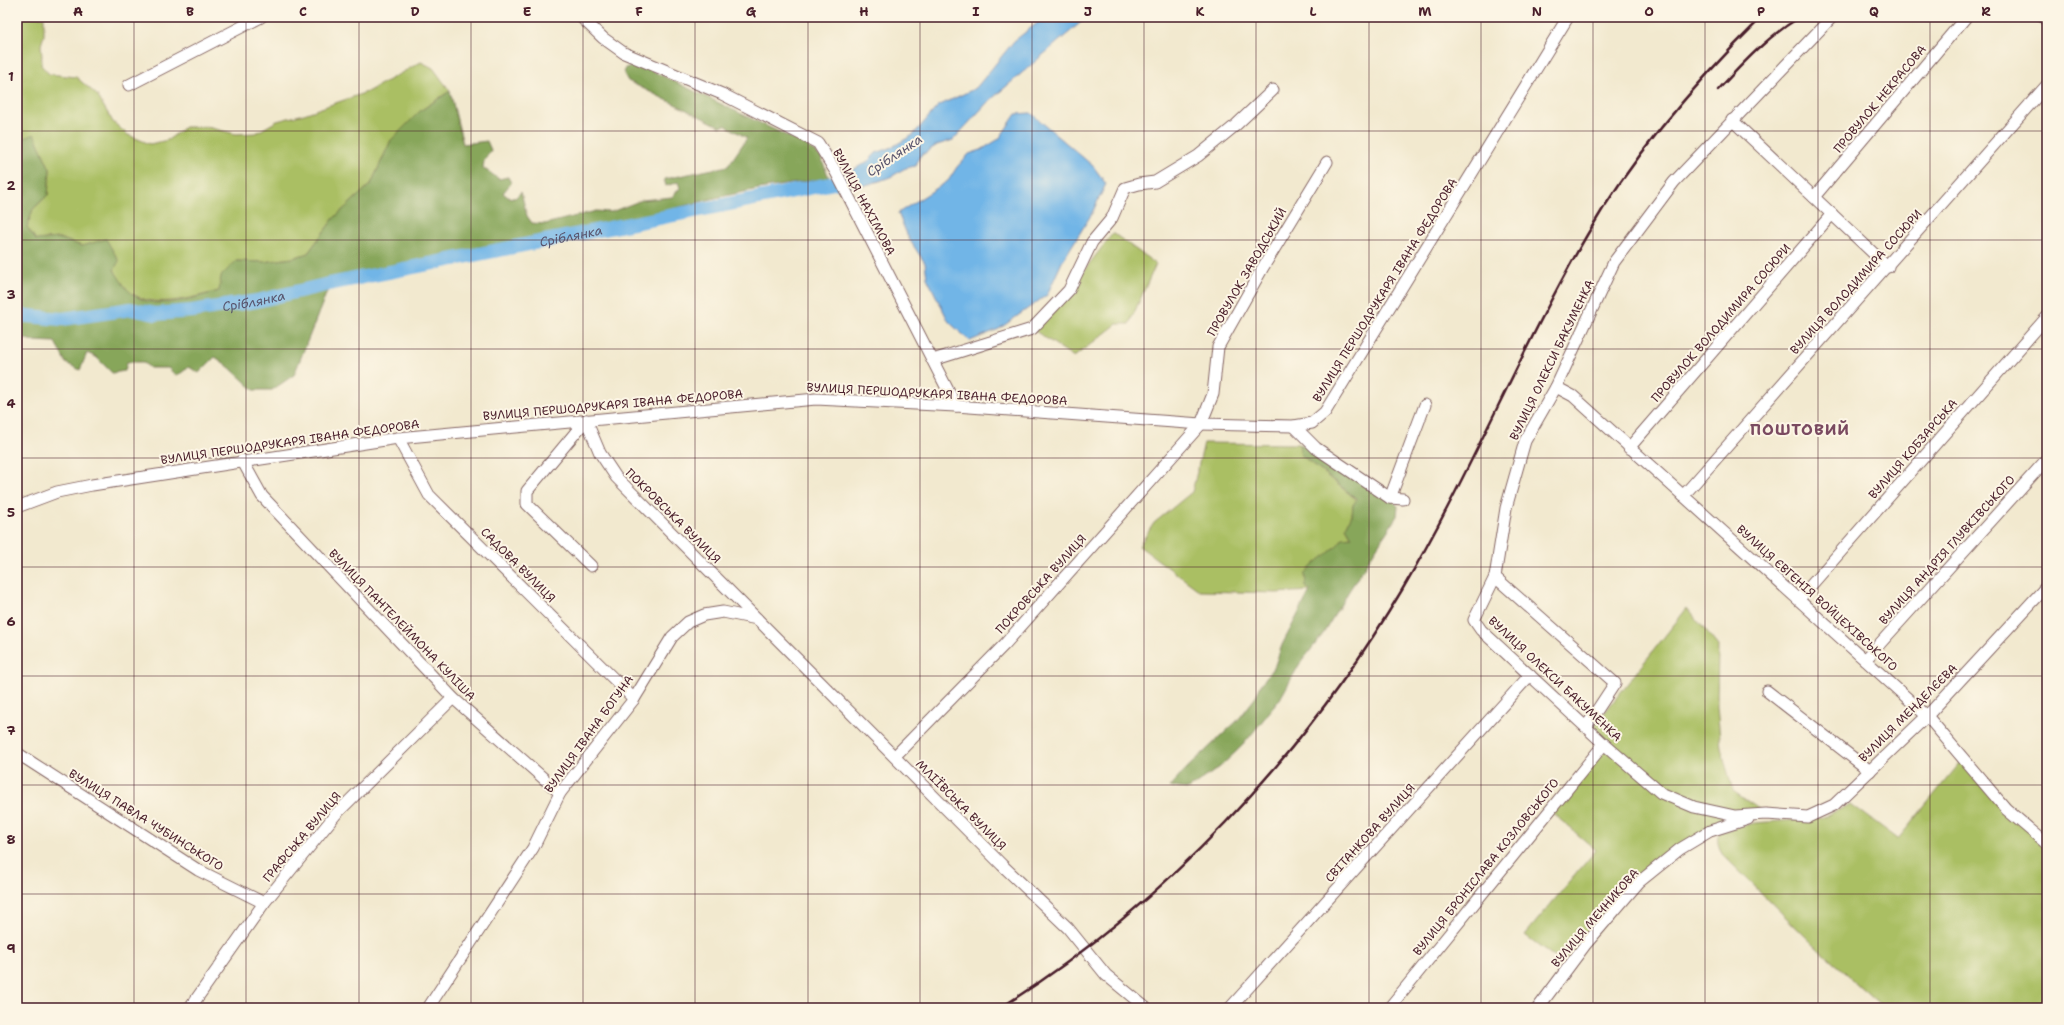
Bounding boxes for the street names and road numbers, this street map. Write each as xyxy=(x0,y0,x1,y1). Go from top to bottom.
street label: ПРОВУЛОК НЕКРАСОВА xyxy=(1830,41,1930,156)
street label: ВУЛИЦЯ НАХІМОВА xyxy=(829,146,899,258)
street label: ВУЛИЦЯ ПЕРШОДРУКАРЯ ІВАНА ФЕДОРОВА xyxy=(1309,175,1461,405)
street label: ПРОВУЛОК ЗАВОДСЬКИЙ xyxy=(1204,205,1290,339)
street label: ВУЛИЦЯ ВОЛОДИМИРА СОСЮРИ xyxy=(1787,206,1925,358)
street label: ПРОВУЛОК ВОЛОДИМИРА СОСЮРИ xyxy=(1648,240,1794,406)
street label: ВУЛИЦЯ ОЛЕКСИ БАКУМЕНКА xyxy=(1506,277,1598,443)
street label: ВУЛИЦЯ ПЕРШОДРУКАРЯ ІВАНА ФЕДОРОВА xyxy=(806,379,1068,409)
street label: ВУЛИЦЯ ПЕРШОДРУКАРЯ ІВАНА ФЕДОРОВА xyxy=(482,386,744,424)
street label: ВУЛИЦЯ КОБЗАРСЬКА xyxy=(1865,395,1961,502)
street label: ВУЛИЦЯ ПЕРШОДРУКАРЯ ІВАНА ФЕДОРОВА xyxy=(160,416,421,468)
street label: ПОКРОВСЬКА ВУЛИЦЯ xyxy=(622,465,724,567)
street label: ВУЛИЦЯ АНДРІЯ ГЛУВКІВСЬКОГО xyxy=(1876,472,2018,628)
street label: ВУЛИЦЯ ЄВГЕНІЯ ВОЙЦЕХІВСЬКОГО xyxy=(1733,521,1901,675)
street label: САДОВА ВУЛИЦЯ xyxy=(477,524,559,606)
street label: ПОКРОВСЬКА ВУЛИЦЯ xyxy=(992,531,1090,637)
street label: ВУЛИЦЯ ПАНТЕЛЕЙМОНА КУЛІША xyxy=(325,546,479,704)
street label: ВУЛИЦЯ ОЛЕКСИ БАКУМЕНКА xyxy=(1485,613,1625,745)
street label: ВУЛИЦЯ МЕНДЕЛЄЄВА xyxy=(1855,660,1961,766)
street label: ВУЛИЦЯ ІВАНА БОГУНА xyxy=(541,672,637,796)
street label: МЛІЇВСЬКА ВУЛИЦЯ xyxy=(912,756,1010,854)
street label: ВУЛИЦЯ ПАВЛА ЧУБИНСЬКОГО xyxy=(66,766,226,874)
street label: ВУЛИЦЯ БРОНІСЛАВА КОЗЛОВСЬКОГО xyxy=(1409,775,1563,959)
street label: СВІТАНКОВА ВУЛИЦЯ xyxy=(1321,780,1419,886)
street label: ГРАФСЬКА ВУЛИЦЯ xyxy=(259,788,345,886)
street label: ВУЛИЦЯ МЕЧНИКОВА xyxy=(1548,865,1643,971)

